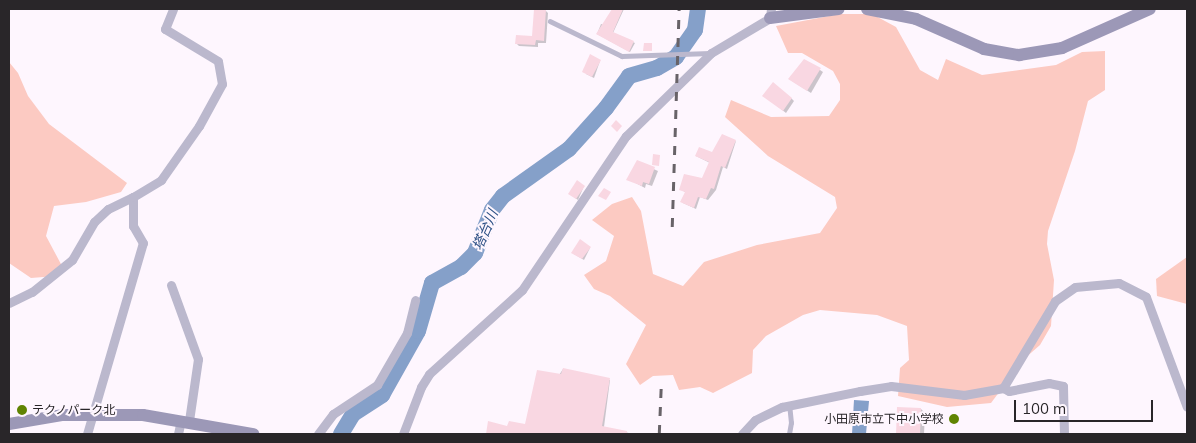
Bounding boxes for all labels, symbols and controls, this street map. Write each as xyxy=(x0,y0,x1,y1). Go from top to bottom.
water label: 塔台川 xyxy=(469,207,501,253)
scale bar xyxy=(1016,390,1155,422)
text: 100 m xyxy=(1022,399,1066,418)
place label: テクノパーク北 xyxy=(32,403,116,417)
marker: テクノパーク北 xyxy=(16,404,28,416)
place label: 小田原市立下中小学校 xyxy=(824,412,944,426)
marker: 小田原市立下中小学校 xyxy=(948,413,960,425)

